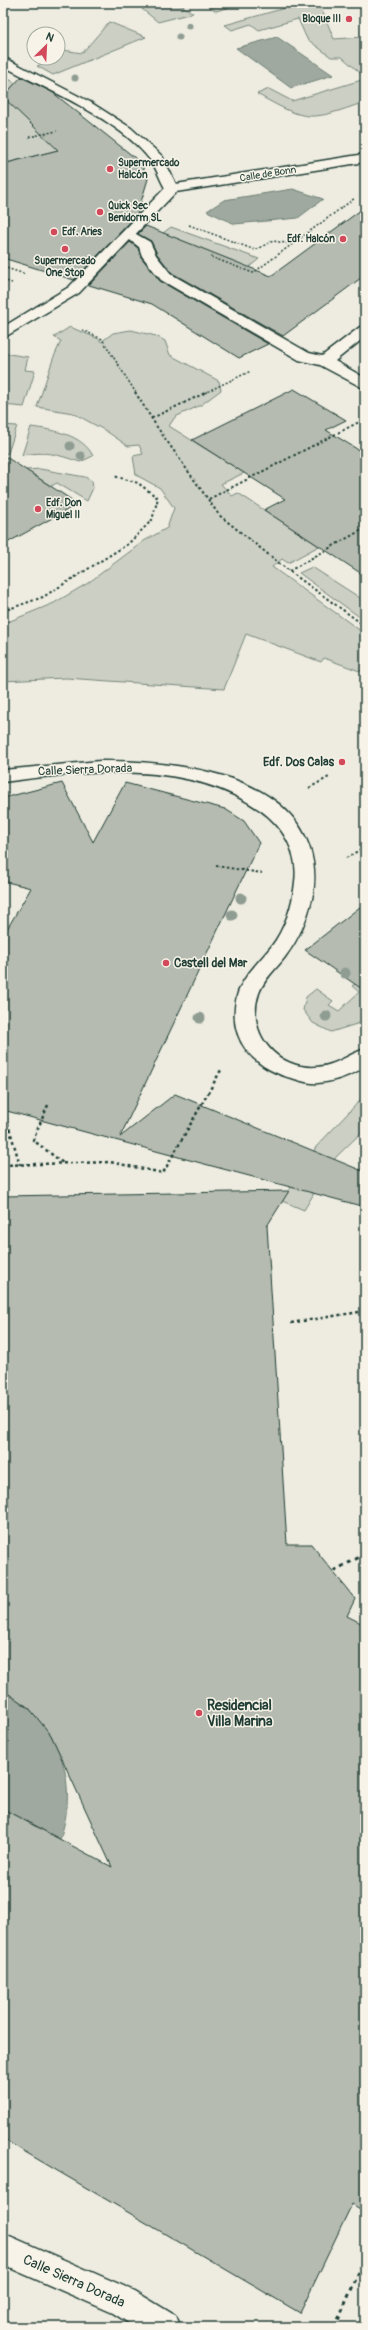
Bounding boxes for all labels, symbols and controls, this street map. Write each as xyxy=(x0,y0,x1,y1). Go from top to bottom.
place label: Bloque III xyxy=(302,13,341,25)
marker: Bloque III xyxy=(344,14,354,24)
north arrow xyxy=(26,26,66,66)
text: N xyxy=(44,30,56,45)
place label: Supermercado Halcón xyxy=(118,157,180,181)
marker: Supermercado Halcón xyxy=(105,164,115,174)
street label: Calle de Bonn xyxy=(239,164,297,184)
place label: Quick Sec Benidorm SL xyxy=(108,200,162,224)
marker: Quick Sec Benidorm SL xyxy=(95,207,105,217)
place label: Edf. Aries xyxy=(62,226,102,238)
marker: Edf. Aries xyxy=(49,227,59,237)
place label: Edf. Halcón xyxy=(287,233,335,245)
marker: Edf. Halcón xyxy=(338,234,348,244)
marker: Supermercado One Stop xyxy=(60,244,70,254)
place label: Supermercado One Stop xyxy=(34,255,96,279)
place label: Edf. Don Miguel II xyxy=(46,497,82,521)
marker: Edf. Don Miguel II xyxy=(33,504,43,514)
place label: Edf. Dos Calas xyxy=(263,755,335,770)
marker: Edf. Dos Calas xyxy=(337,757,347,767)
street label: Calle Sierra Dorada xyxy=(38,761,133,779)
place label: Castell del Mar xyxy=(174,956,248,971)
marker: Castell del Mar xyxy=(161,958,171,968)
place label: Residencial Villa Marina xyxy=(207,1697,273,1730)
marker: Residencial Villa Marina xyxy=(194,1708,204,1718)
street label: Calle Sierra Dorada xyxy=(20,2251,128,2311)

